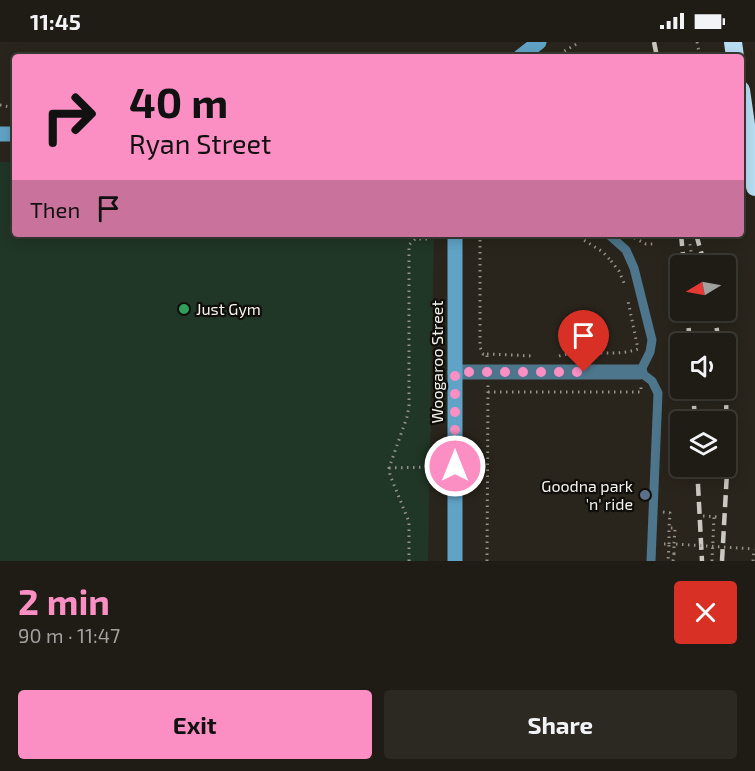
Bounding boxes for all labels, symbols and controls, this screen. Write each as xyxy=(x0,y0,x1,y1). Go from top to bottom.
text: 11:45 xyxy=(30,8,81,34)
text: 40 m xyxy=(129,76,228,126)
icon: right xyxy=(30,78,108,156)
text: Ryan Street xyxy=(129,127,271,159)
icon: arrive xyxy=(92,192,125,225)
text: Then xyxy=(30,196,80,222)
north arrow xyxy=(670,255,736,321)
map controls xyxy=(670,255,736,477)
place label: Just Gym xyxy=(196,299,261,318)
street label: Woogaroo Street xyxy=(427,300,446,424)
marker: Just Gym xyxy=(177,302,191,316)
pin xyxy=(558,310,609,372)
icon: arrive xyxy=(567,319,600,352)
button: sound xyxy=(670,333,736,399)
button: layers xyxy=(670,411,736,477)
position arrow xyxy=(423,434,487,498)
place label: Goodna park 'n' ride xyxy=(541,476,633,513)
marker: Goodna park 'n' ride xyxy=(638,488,652,502)
text: 2 min xyxy=(18,579,110,622)
button: close xyxy=(674,581,737,644)
text: 90 m · 11:47 xyxy=(18,623,120,647)
button: Exit xyxy=(18,690,372,759)
button: Share xyxy=(384,690,737,759)

